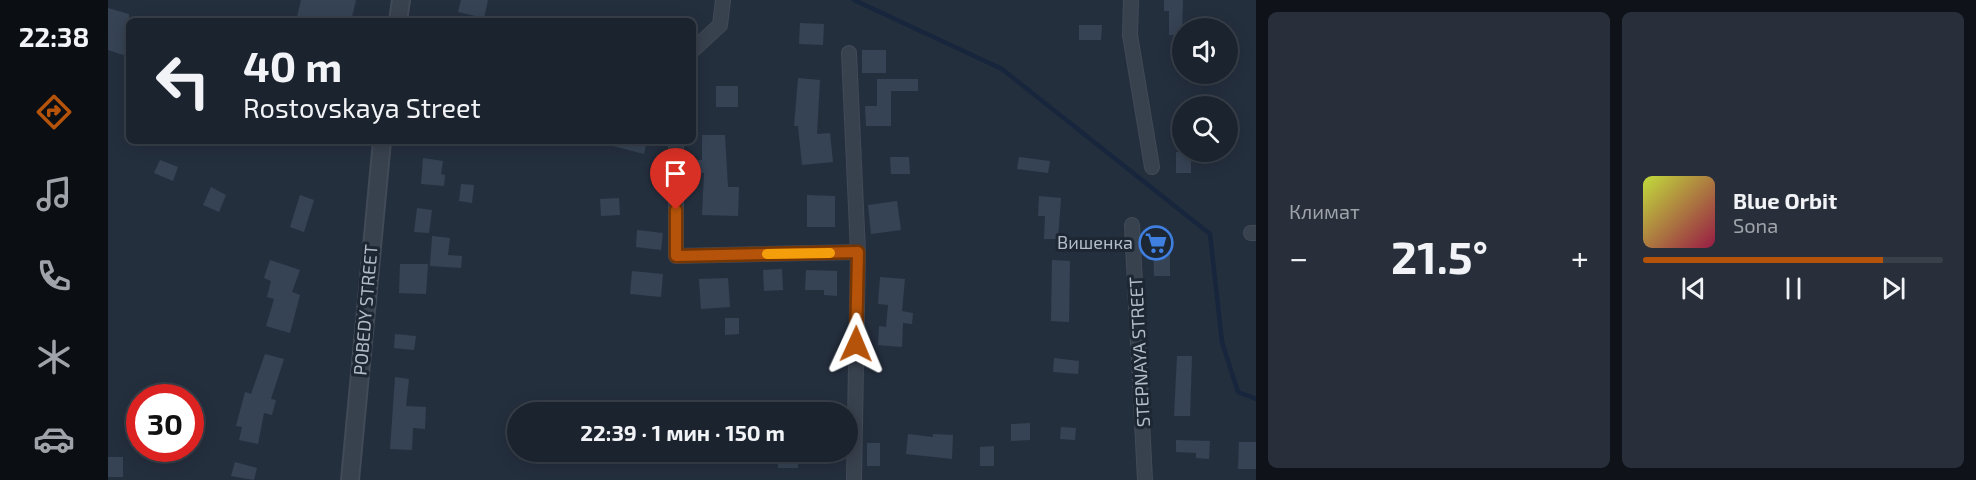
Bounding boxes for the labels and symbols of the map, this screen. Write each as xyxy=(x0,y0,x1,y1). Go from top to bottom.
pin xyxy=(650,148,701,210)
supermarket icon: Вишенка xyxy=(1138,225,1174,261)
place label: Вишенка xyxy=(1057,231,1133,253)
street label: POBEDY STREET xyxy=(348,243,382,376)
street label: STEPNAYA STREET xyxy=(1124,276,1154,428)
position arrow xyxy=(824,312,888,376)
speed limit sign: 30 xyxy=(126,384,204,462)

